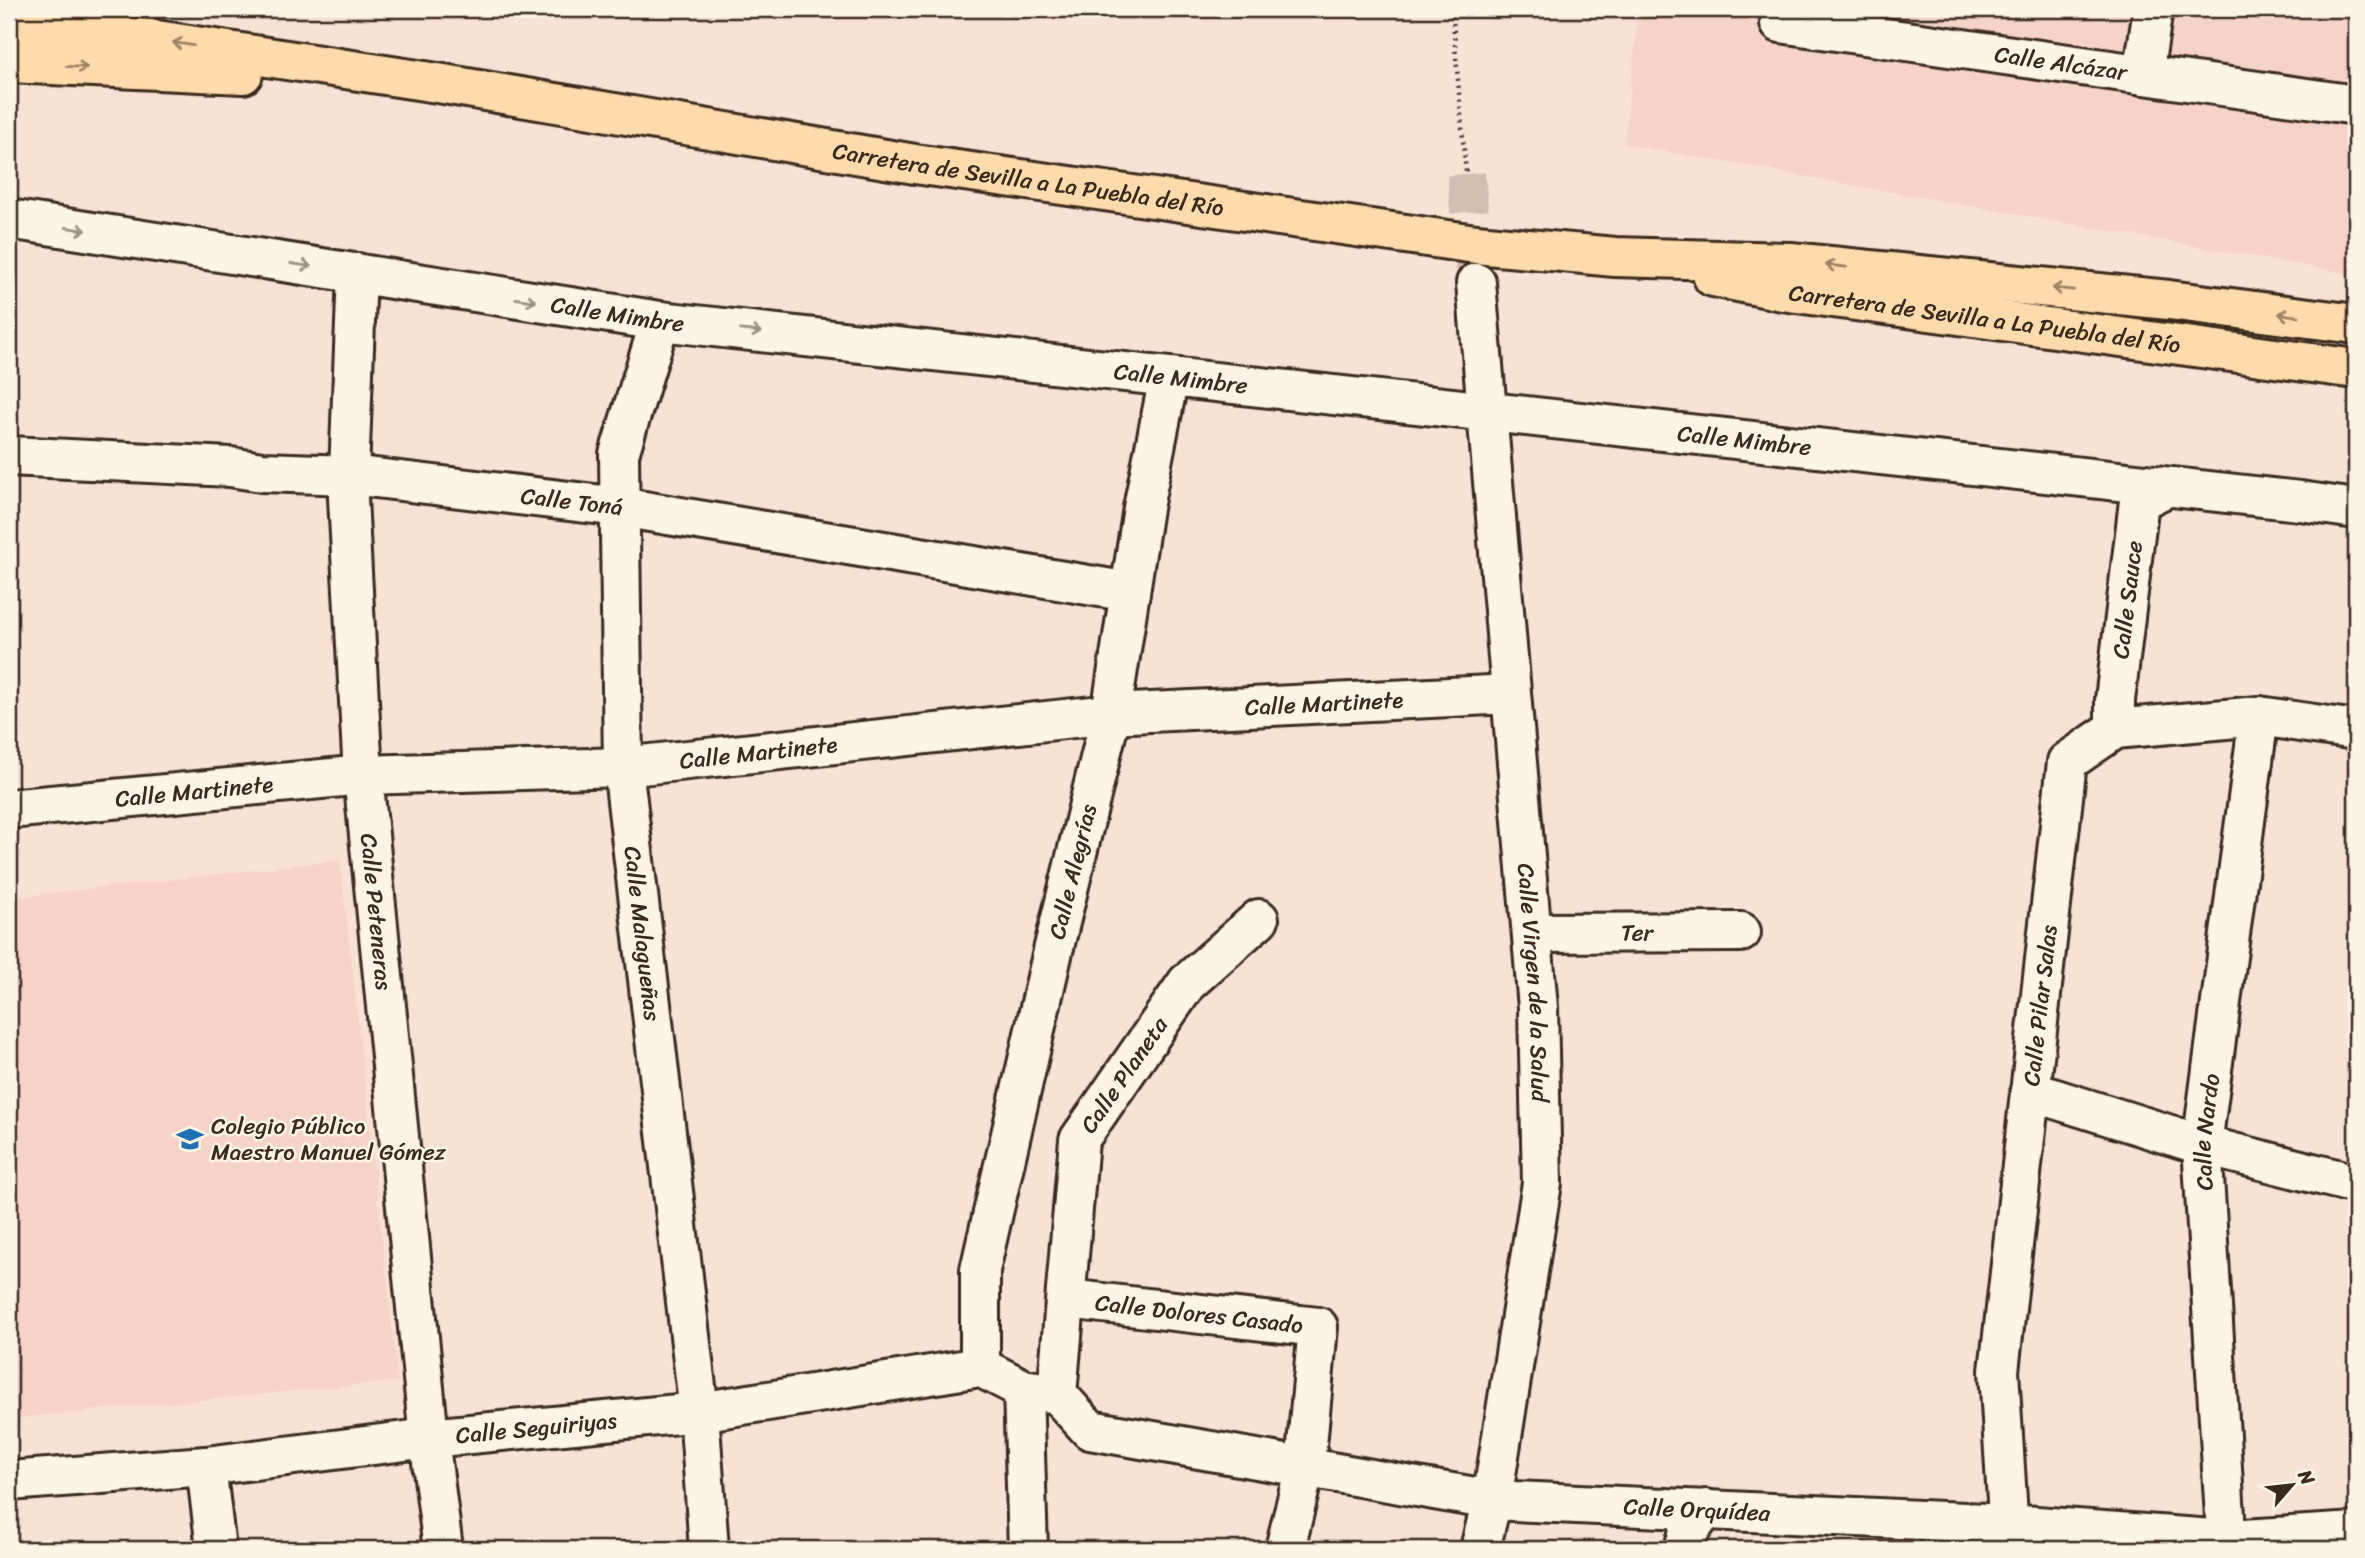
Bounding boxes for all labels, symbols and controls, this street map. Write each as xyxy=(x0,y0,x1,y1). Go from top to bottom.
street label: Calle Alcázar xyxy=(1992,33,2132,93)
one-way arrow xyxy=(172,37,195,50)
one-way arrow xyxy=(65,60,88,73)
street label: Carretera de Sevilla a La Puebla del Río xyxy=(830,130,1227,228)
one-way arrow xyxy=(64,223,87,236)
one-way arrow xyxy=(289,258,312,271)
one-way arrow xyxy=(1825,259,1848,272)
street label: Carretera de Sevilla a La Puebla del Río xyxy=(1786,272,2183,365)
one-way arrow xyxy=(2052,282,2074,295)
street label: Calle Mimbre xyxy=(548,284,687,344)
one-way arrow xyxy=(514,294,537,307)
one-way arrow xyxy=(2278,309,2300,322)
one-way arrow xyxy=(739,325,762,338)
street label: Calle Mimbre xyxy=(1112,350,1250,406)
street label: Calle Mimbre xyxy=(1675,412,1814,468)
street label: Calle Toná xyxy=(518,475,625,528)
street label: Calle Sauce xyxy=(2100,538,2155,661)
street label: Calle Martinete xyxy=(1244,679,1404,728)
street label: Calle Martinete xyxy=(677,723,839,781)
street label: Calle Martinete xyxy=(113,763,275,819)
street label: Calle Alegrías xyxy=(1036,799,1109,943)
street label: Calle Peteneras xyxy=(348,831,405,993)
street label: Calle Malagueñas xyxy=(612,844,673,1024)
street label: Calle Virgen de la Salud xyxy=(1505,862,1561,1104)
street label: Ter xyxy=(1621,912,1655,953)
street label: Calle Pilar Salas xyxy=(2010,922,2069,1088)
street label: Calle Planeta xyxy=(1069,1008,1179,1142)
street label: Calle Nardo xyxy=(2181,1070,2232,1192)
place label: Colegio Público Maestro Manuel Gómez xyxy=(211,1106,447,1173)
school or university icon: Colegio Público Maestro Manuel Gómez xyxy=(175,1124,205,1154)
street label: Calle Dolores Casado xyxy=(1093,1282,1306,1346)
street label: Calle Seguiriyas xyxy=(454,1399,619,1456)
north arrow xyxy=(2256,1450,2326,1520)
text: N xyxy=(2288,1463,2325,1492)
street label: Calle Orquídea xyxy=(1623,1486,1772,1533)

